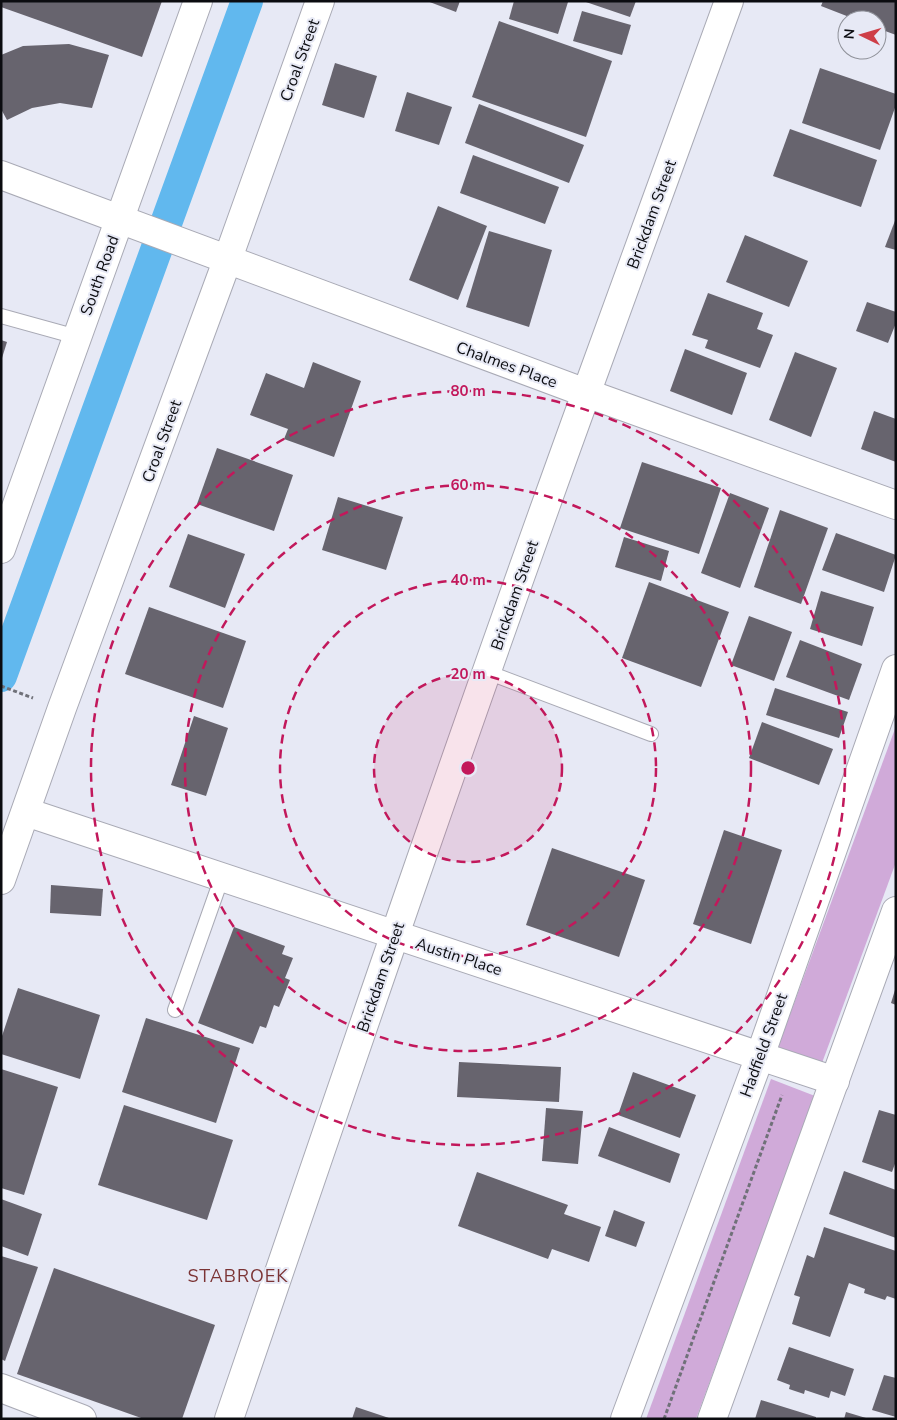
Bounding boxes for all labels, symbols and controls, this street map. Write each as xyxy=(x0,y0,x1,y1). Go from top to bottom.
north arrow xyxy=(837,10,887,60)
street label: Croal Street xyxy=(275,16,325,105)
text: N xyxy=(840,28,859,40)
street label: Brickdam Street xyxy=(622,156,682,272)
street label: South Road xyxy=(75,232,125,318)
street label: Chalmes Place xyxy=(453,336,560,393)
text: 80 m xyxy=(450,381,486,401)
street label: Croal Street xyxy=(137,397,187,486)
text: 60 m xyxy=(450,475,486,495)
street label: Brickdam Street xyxy=(486,537,544,653)
text: 40 m xyxy=(450,570,486,590)
text: 20 m xyxy=(450,664,486,684)
centre of rings xyxy=(459,759,477,777)
street label: Brickdam Street xyxy=(352,919,410,1035)
street label: Austin Place xyxy=(413,933,505,981)
street label: Hadfield Street xyxy=(735,990,793,1100)
district label: STABROEK xyxy=(187,1264,289,1288)

